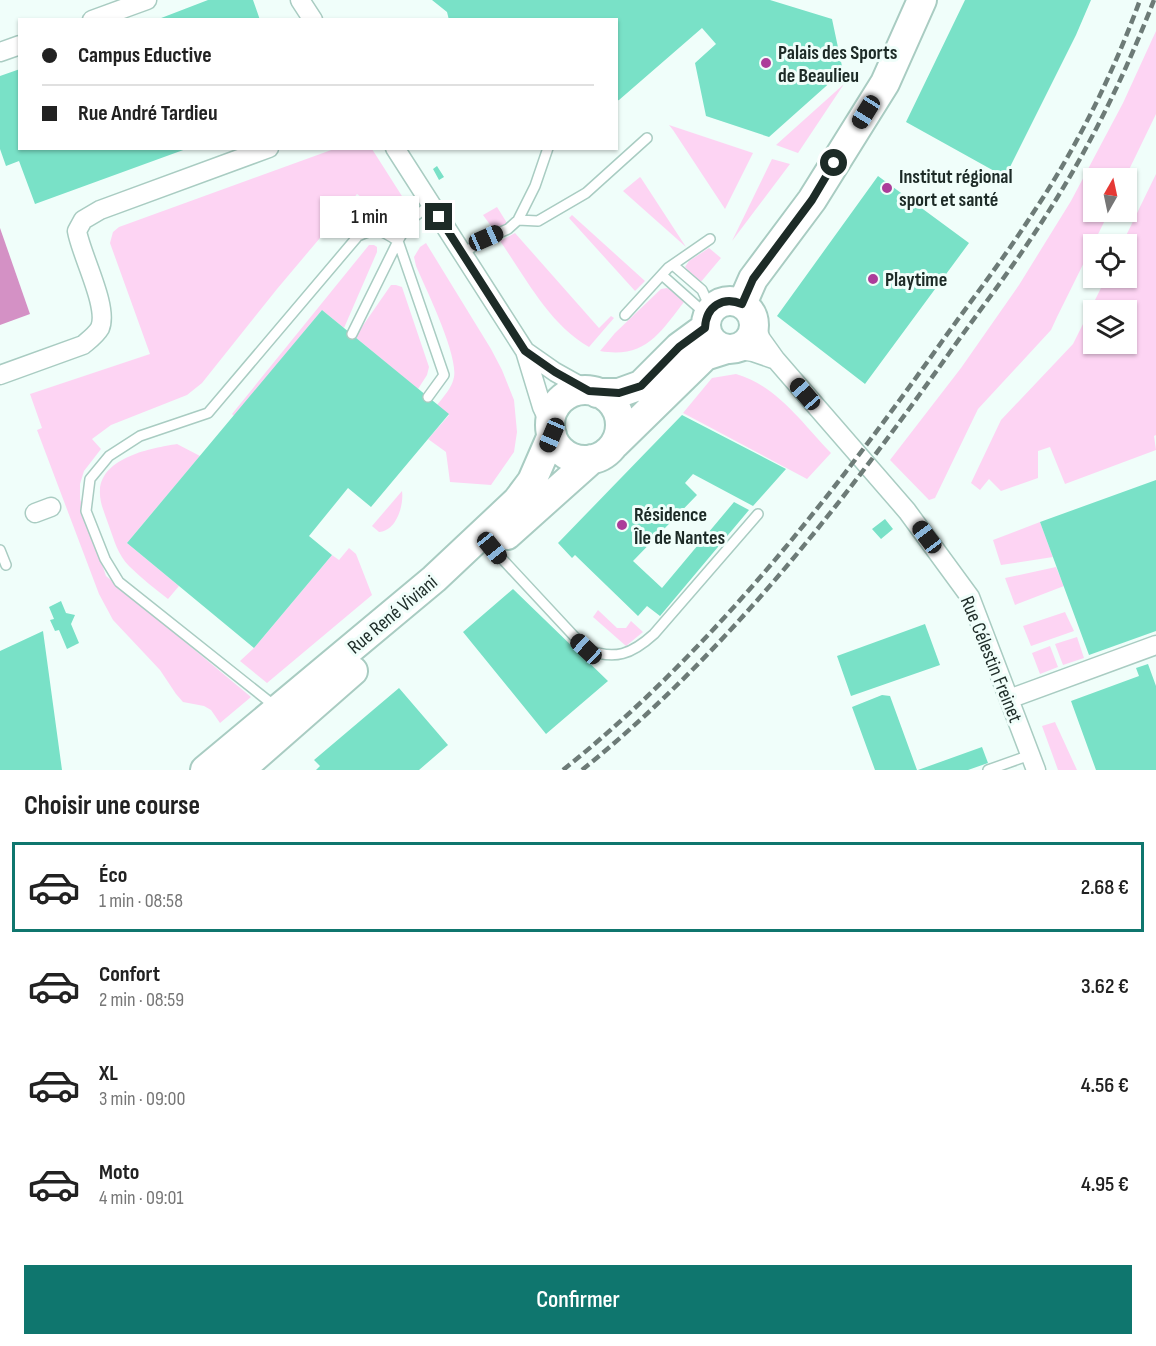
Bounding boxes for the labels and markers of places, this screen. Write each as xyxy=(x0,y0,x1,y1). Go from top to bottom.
place label: Palais des Sports de Beaulieu xyxy=(778,41,898,88)
marker: Palais des Sports de Beaulieu xyxy=(759,56,773,70)
place label: Institut régional sport et santé xyxy=(899,165,1013,212)
marker: Institut régional sport et santé xyxy=(880,181,894,195)
place label: Playtime xyxy=(885,268,947,292)
marker: Playtime xyxy=(866,272,880,286)
place label: Résidence Île de Nantes xyxy=(633,503,725,550)
marker: Résidence Île de Nantes xyxy=(615,518,629,532)

